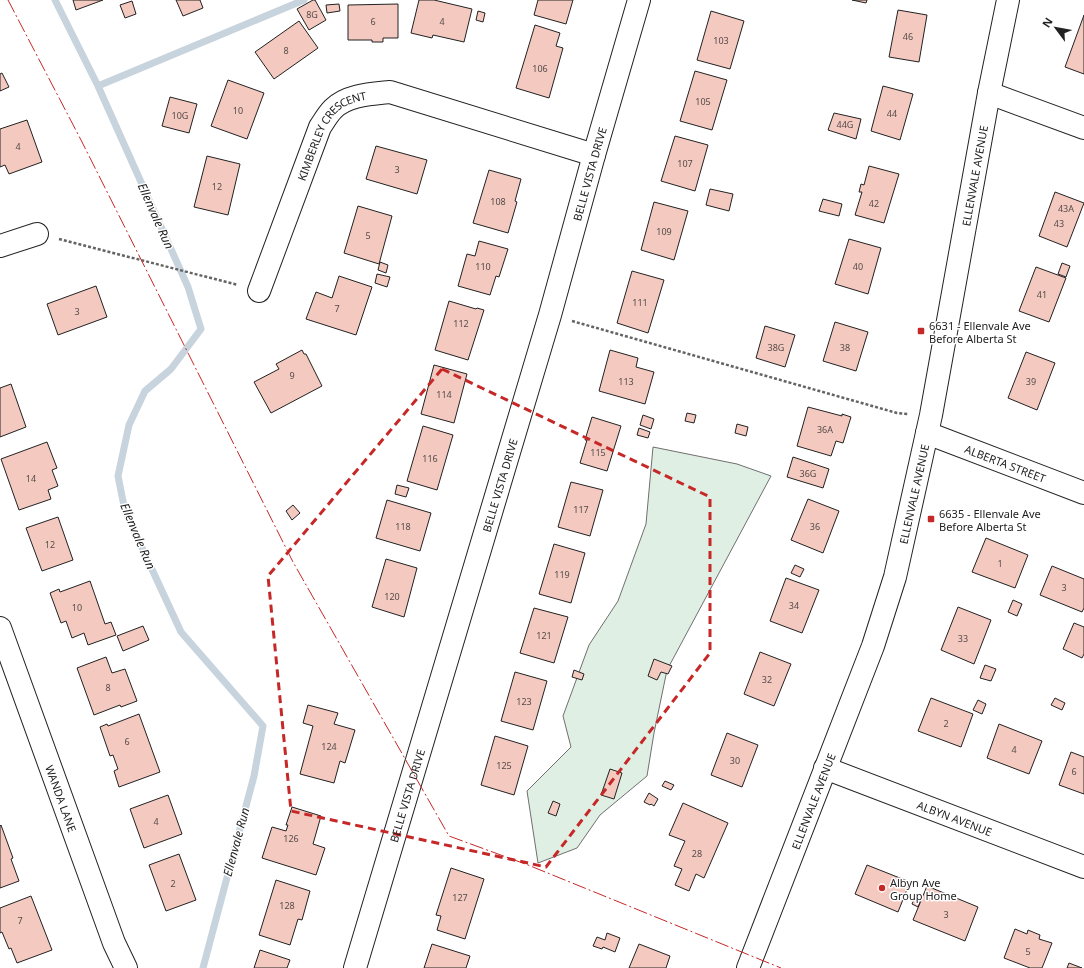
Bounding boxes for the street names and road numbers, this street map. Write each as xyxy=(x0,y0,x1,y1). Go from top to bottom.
street label: KIMBERLEY CRESCENT xyxy=(293,87,367,183)
street label: ELLENVALE AVENUE xyxy=(958,124,991,227)
street label: BELLE VISTA DRIVE xyxy=(569,125,609,222)
street label: BELLE VISTA DRIVE xyxy=(478,437,520,534)
street label: ALBERTA STREET xyxy=(963,441,1048,485)
street label: ELLENVALE AVENUE xyxy=(895,442,932,545)
street label: BELLE VISTA DRIVE xyxy=(385,747,428,844)
street label: ELLENVALE AVENUE xyxy=(787,751,838,851)
street label: WANDA LANE xyxy=(43,763,81,834)
street label: ALBYN AVENUE xyxy=(915,796,995,839)

